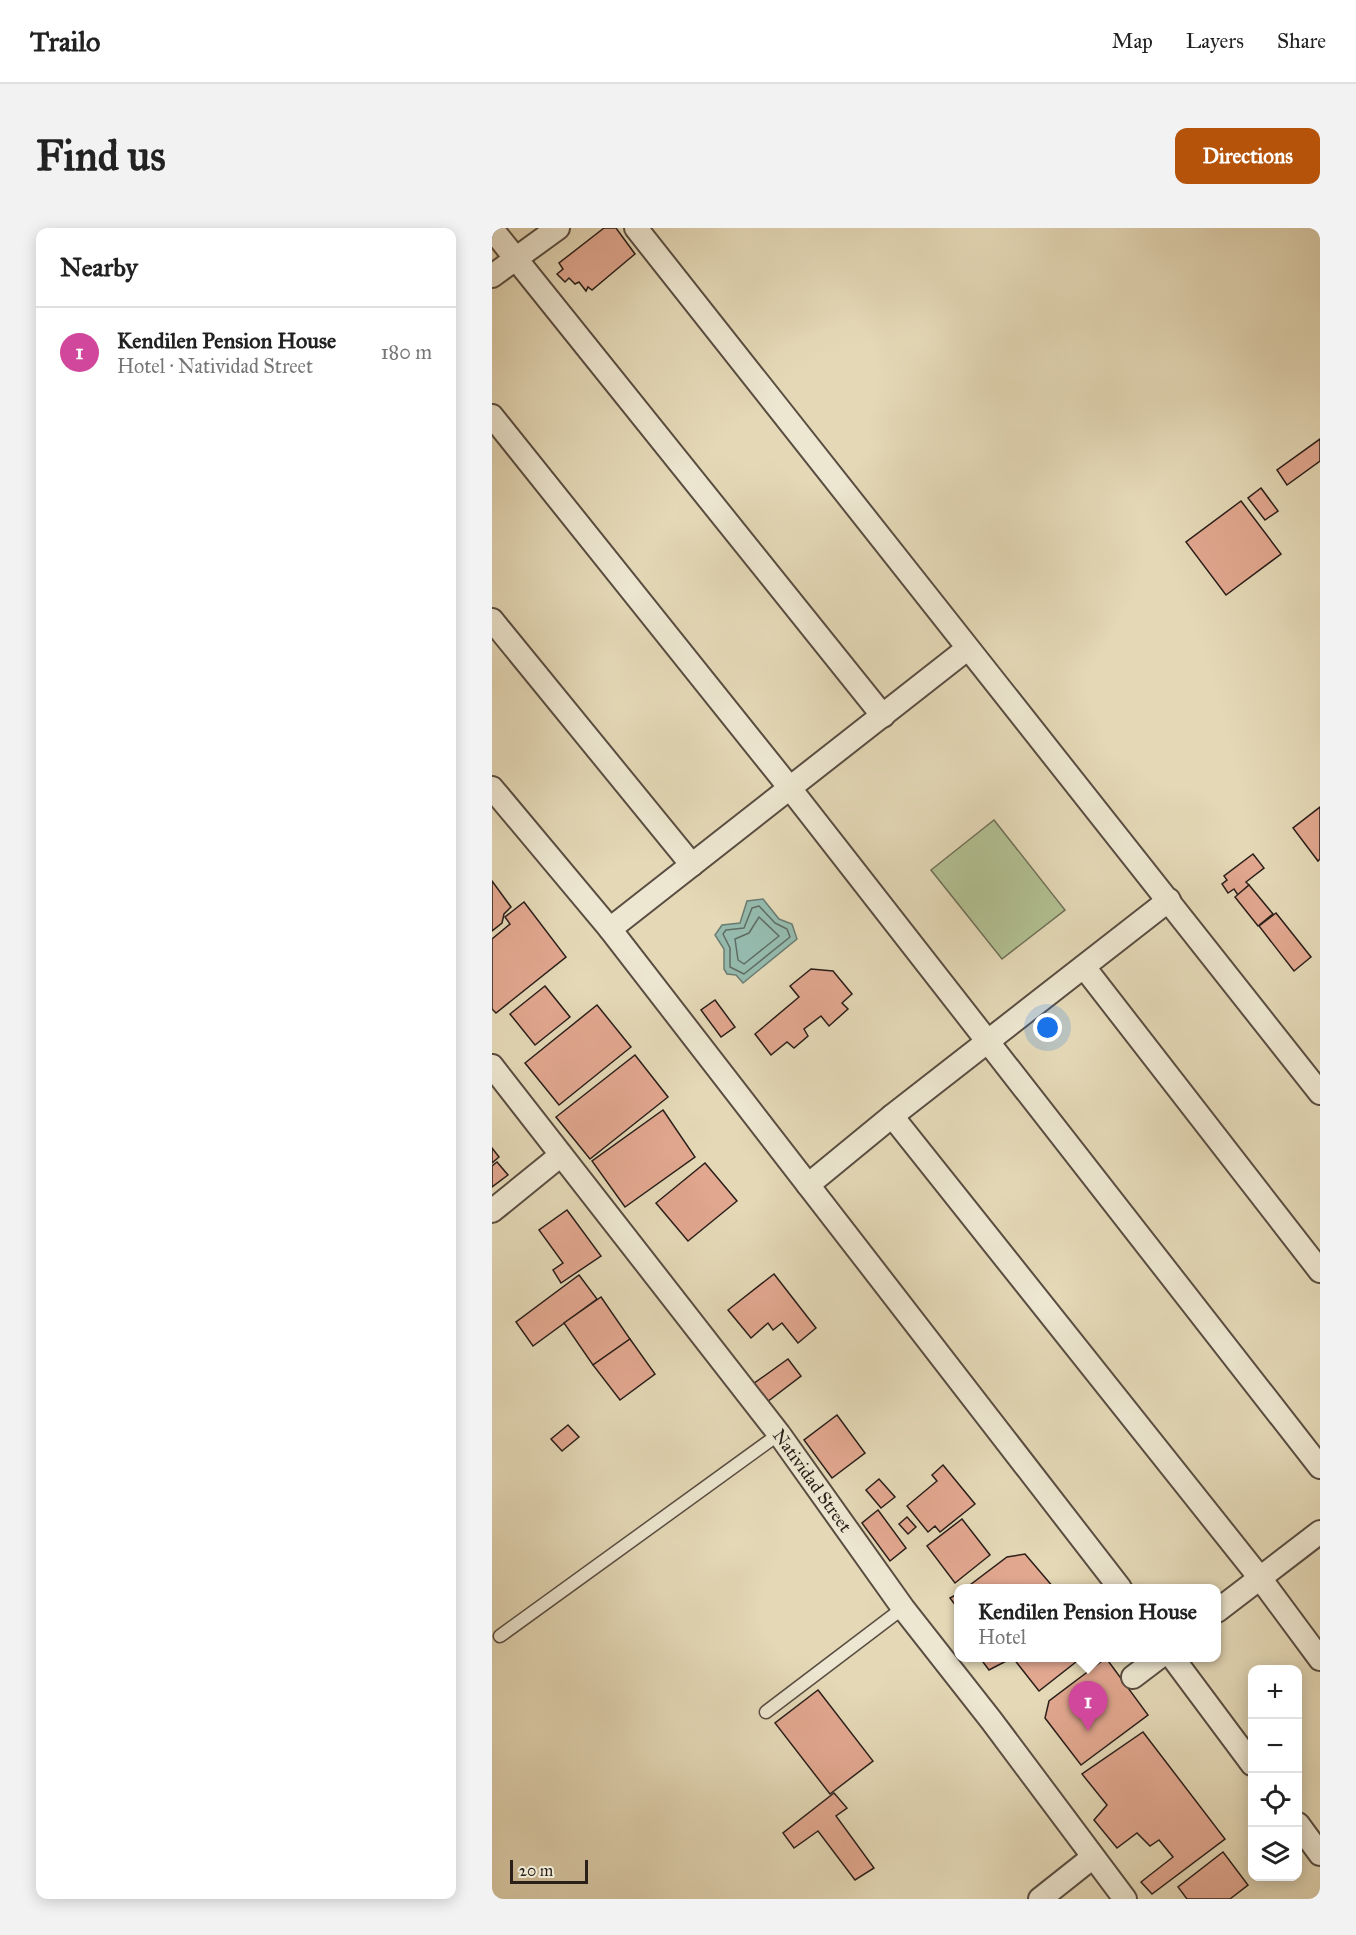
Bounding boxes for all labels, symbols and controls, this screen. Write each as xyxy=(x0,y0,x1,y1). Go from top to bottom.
text: Trailo xyxy=(30,24,100,59)
text: Map xyxy=(1112,28,1153,54)
text: Layers xyxy=(1186,28,1244,54)
text: Share xyxy=(1277,28,1326,54)
button: Directions xyxy=(1175,128,1320,184)
text: Find us xyxy=(36,130,166,182)
text: Nearby xyxy=(60,251,138,283)
text: Kendilen Pension House xyxy=(117,327,336,354)
text: 1 xyxy=(76,340,83,364)
text: 180 m xyxy=(381,340,432,364)
text: Hotel · Natividad Street xyxy=(117,354,313,378)
your location xyxy=(1033,1013,1062,1042)
street label: Natividad Street xyxy=(768,1425,857,1537)
popup xyxy=(954,1584,1221,1662)
text: Kendilen Pension House xyxy=(978,1598,1197,1625)
text: Hotel xyxy=(978,1625,1026,1649)
map controls xyxy=(1248,1665,1302,1881)
button: + xyxy=(1248,1665,1302,1719)
pin: 1 xyxy=(1068,1682,1108,1731)
button: − xyxy=(1248,1719,1302,1773)
button: locate xyxy=(1248,1773,1302,1827)
button: layers xyxy=(1248,1827,1302,1881)
scale bar xyxy=(510,1857,588,1884)
text: 20 m xyxy=(519,1861,553,1880)

